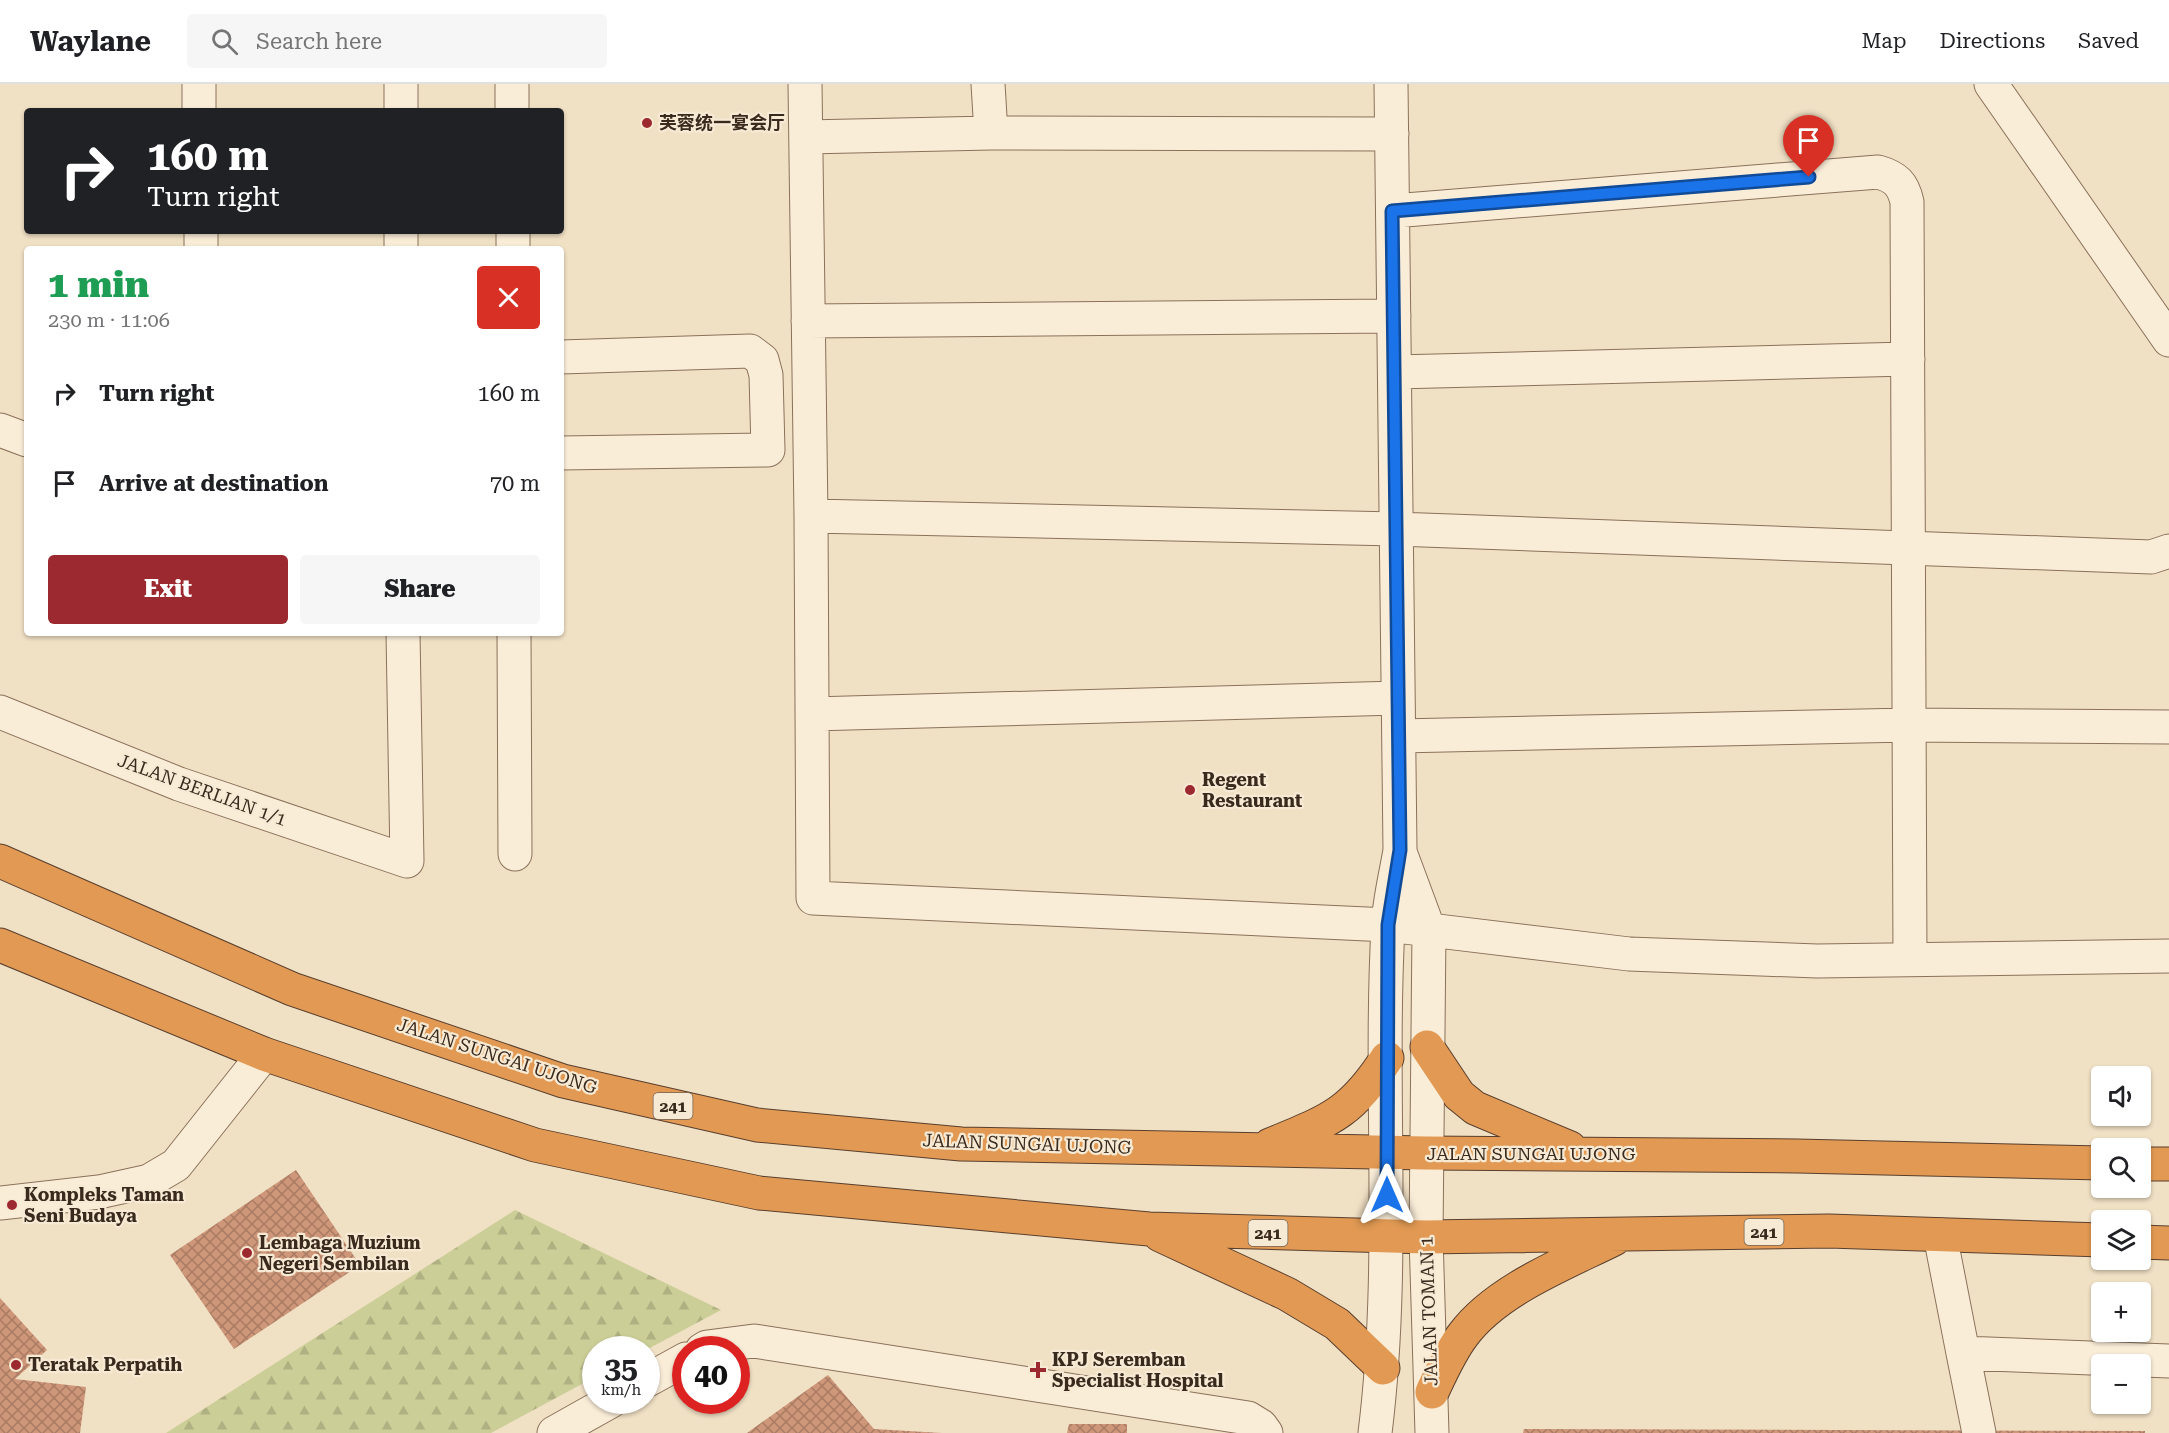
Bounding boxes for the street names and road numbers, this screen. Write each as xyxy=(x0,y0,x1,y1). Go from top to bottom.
street label: JALAN BERLIAN 1/1 xyxy=(115,749,290,830)
street label: JALAN SUNGAI UJONG xyxy=(394,1013,600,1098)
road number: 241 xyxy=(654,1093,692,1119)
street label: JALAN SUNGAI UJONG xyxy=(922,1129,1132,1158)
street label: JALAN SUNGAI UJONG xyxy=(1426,1143,1636,1164)
road number: 241 xyxy=(1744,1219,1784,1245)
road number: 241 xyxy=(1248,1220,1288,1246)
street label: JALAN TOMAN 1 xyxy=(1415,1236,1442,1386)

